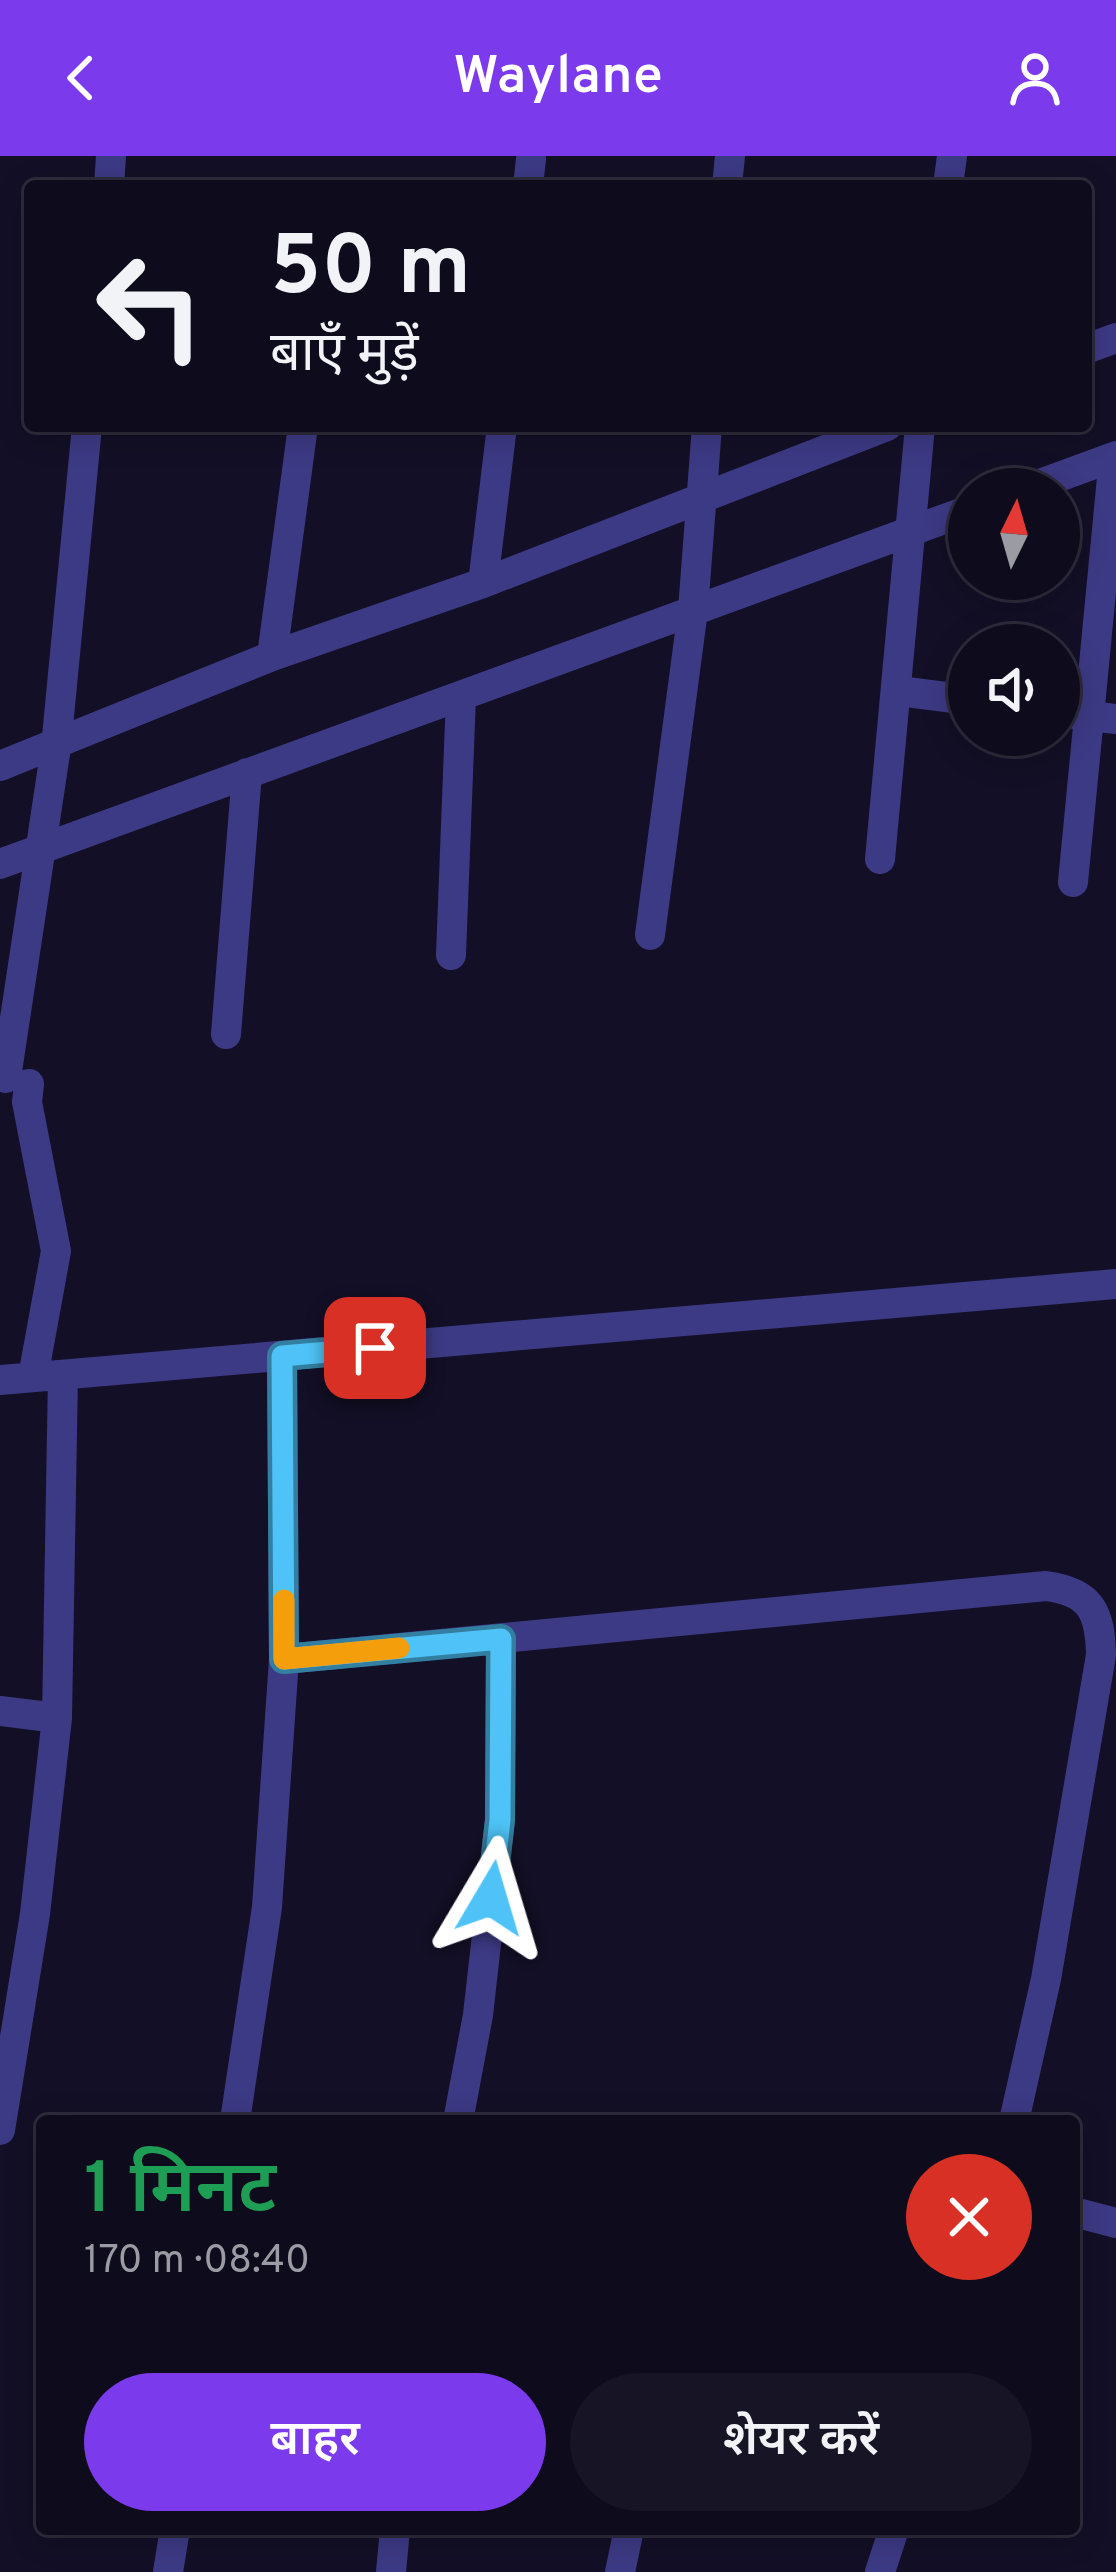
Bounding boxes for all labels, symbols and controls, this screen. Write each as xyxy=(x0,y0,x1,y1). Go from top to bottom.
text: Waylane xyxy=(453,44,663,113)
icon: back xyxy=(48,45,114,111)
icon: person xyxy=(1002,45,1068,111)
text: 50 m xyxy=(270,218,471,324)
icon: left xyxy=(72,228,228,384)
text: बाएँ मुड़ें xyxy=(270,322,419,391)
north arrow xyxy=(948,468,1080,600)
map controls xyxy=(948,468,1080,756)
button: sound xyxy=(948,624,1080,756)
pin xyxy=(324,1297,426,1399)
icon: arrive xyxy=(342,1315,408,1381)
position arrow xyxy=(428,1835,554,1961)
text: 1 मिनट xyxy=(84,2147,276,2239)
button: close xyxy=(906,2154,1032,2280)
text: 170 m · 08:40 xyxy=(84,2238,310,2287)
button: बाहर xyxy=(84,2373,546,2511)
button: शेयर करें xyxy=(570,2373,1032,2511)

